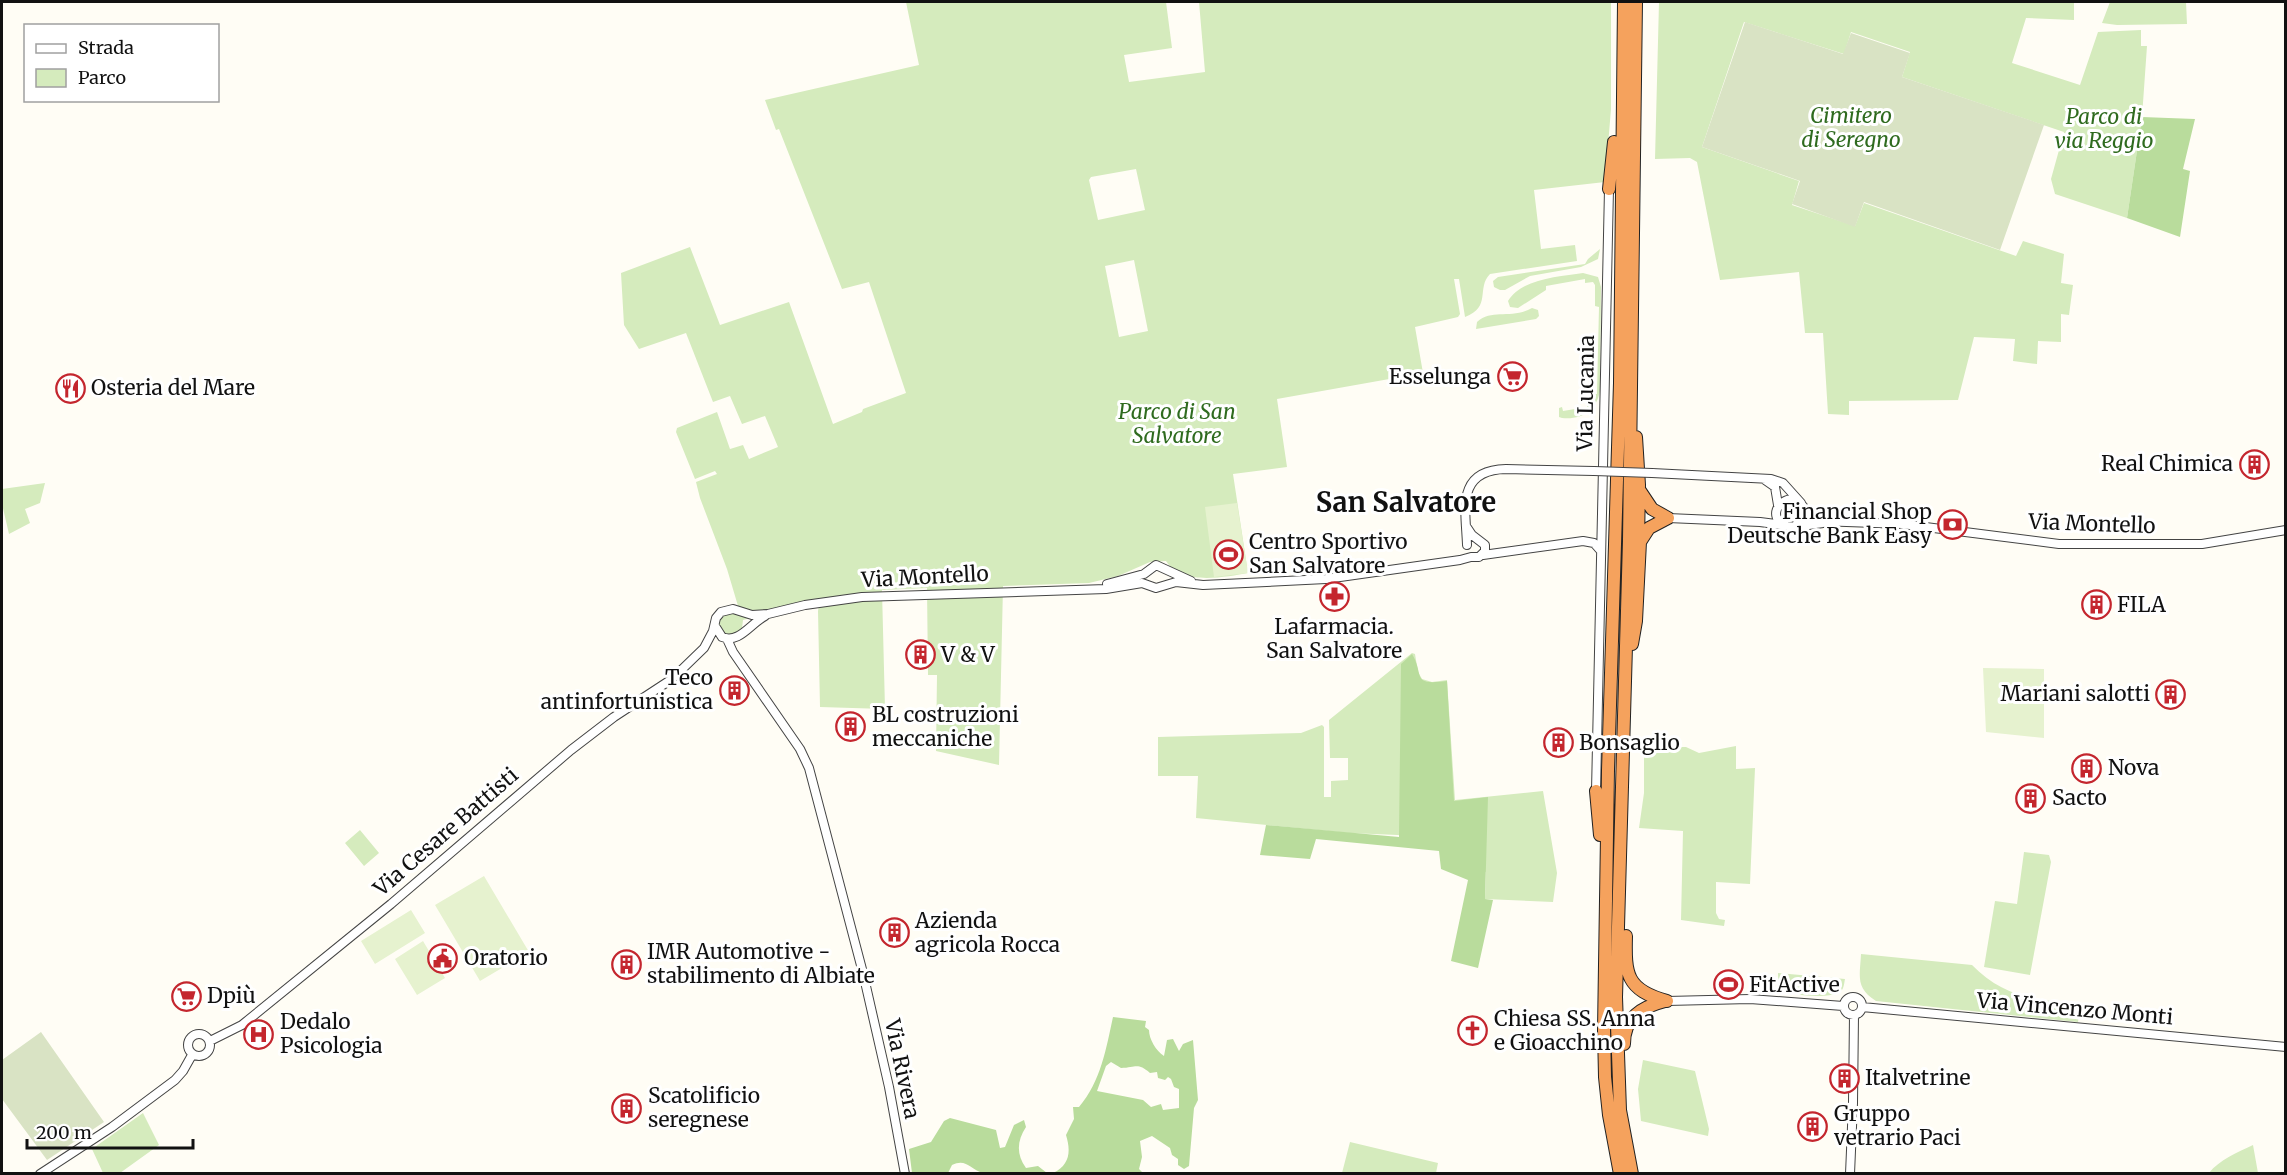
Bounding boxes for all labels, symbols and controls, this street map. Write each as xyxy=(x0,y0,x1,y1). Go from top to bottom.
legend xyxy=(24,24,219,102)
text: Strada xyxy=(78,36,134,59)
text: Parco xyxy=(78,66,126,89)
park label: Cimitero di Seregno xyxy=(1801,102,1901,153)
park label: Parco di via Reggio xyxy=(2055,103,2153,154)
street label: Via Lucania xyxy=(1571,335,1600,452)
supermarket icon: Esselunga xyxy=(1496,361,1528,393)
place label: Esselunga xyxy=(1389,363,1491,390)
restaurant icon: Osteria del Mare xyxy=(54,372,86,404)
place label: Osteria del Mare xyxy=(91,374,255,401)
park label: Parco di San Salvatore xyxy=(1118,398,1236,449)
building icon: Real Chimica xyxy=(2238,448,2270,480)
place label: Real Chimica xyxy=(2101,450,2233,477)
district label: San Salvatore xyxy=(1316,485,1496,519)
place label: Financial Shop Deutsche Bank Easy xyxy=(1727,498,1933,549)
bank icon: Financial Shop Deutsche Bank Easy xyxy=(1937,508,1969,540)
street label: Via Montello xyxy=(2027,508,2156,539)
place label: Centro Sportivo San Salvatore xyxy=(1249,528,1407,579)
sports icon: Centro Sportivo San Salvatore xyxy=(1212,538,1244,570)
street label: Via Montello xyxy=(860,560,989,593)
pharmacy icon: Lafarmacia. San Salvatore xyxy=(1318,580,1350,612)
building icon: FILA xyxy=(2080,589,2112,621)
place label: FILA xyxy=(2117,591,2166,618)
place label: Lafarmacia. San Salvatore xyxy=(1266,613,1402,664)
building icon: V & V xyxy=(904,639,936,671)
place label: V & V xyxy=(940,641,996,668)
place label: Teco antinfortunistica xyxy=(541,664,713,715)
building icon: Teco antinfortunistica xyxy=(718,674,750,706)
building icon: Mariani salotti xyxy=(2155,678,2187,710)
place label: Mariani salotti xyxy=(2000,680,2150,707)
place label: BL costruzioni meccaniche xyxy=(872,701,1019,752)
building icon: BL costruzioni meccaniche xyxy=(835,711,867,743)
building icon: Bonsaglio xyxy=(1542,727,1574,759)
place label: Bonsaglio xyxy=(1579,729,1680,756)
building icon: Nova xyxy=(2071,752,2103,784)
place label: Nova xyxy=(2108,754,2159,781)
street label: Via Cesare Battisti xyxy=(367,761,524,902)
building icon: Sacto xyxy=(2015,782,2047,814)
place label: Sacto xyxy=(2052,784,2107,811)
place label: Azienda agricola Rocca xyxy=(914,907,1060,958)
building icon: Azienda agricola Rocca xyxy=(878,917,910,949)
place label: IMR Automotive - stabilimento di Albiate xyxy=(647,938,875,989)
public building icon: Oratorio xyxy=(427,942,459,974)
place label: Oratorio xyxy=(464,944,548,971)
building icon: IMR Automotive - stabilimento di Albiate xyxy=(610,948,642,980)
sports icon: FitActive xyxy=(1712,969,1744,1001)
place label: FitActive xyxy=(1749,971,1840,998)
supermarket icon: Dpiù xyxy=(170,980,202,1012)
place label: Dpiù xyxy=(207,982,256,1009)
street label: Via Vincenzo Monti xyxy=(1975,986,2174,1031)
place label: Chiesa SS. Anna e Gioacchino xyxy=(1494,1005,1655,1056)
place label: Dedalo Psicologia xyxy=(280,1008,383,1059)
church icon: Chiesa SS. Anna e Gioacchino xyxy=(1457,1015,1489,1047)
street label: Via Rivera xyxy=(879,1016,926,1121)
hospital icon: Dedalo Psicologia xyxy=(243,1018,275,1050)
building icon: Italvetrine xyxy=(1828,1062,1860,1094)
place label: Italvetrine xyxy=(1865,1064,1970,1091)
place label: Scatolificio seregnese xyxy=(648,1082,760,1133)
building icon: Scatolificio seregnese xyxy=(611,1092,643,1124)
place label: Gruppo vetrario Paci xyxy=(1833,1100,1961,1151)
building icon: Gruppo vetrario Paci xyxy=(1797,1110,1829,1142)
scale bar xyxy=(27,1112,194,1150)
text: 200 m xyxy=(36,1121,92,1144)

